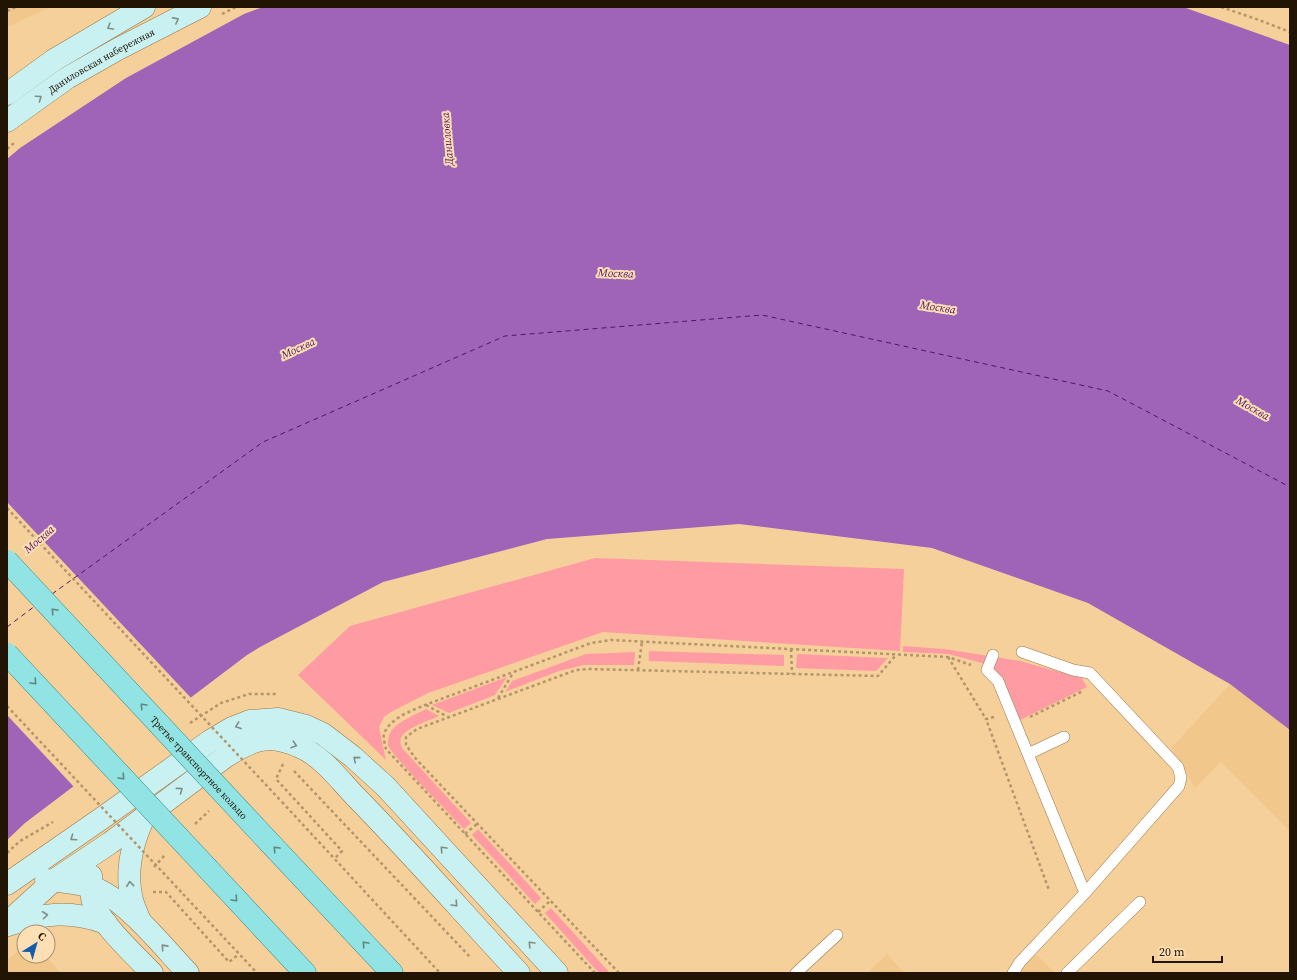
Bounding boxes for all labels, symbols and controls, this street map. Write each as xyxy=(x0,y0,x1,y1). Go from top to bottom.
one-way arrow xyxy=(171,17,179,25)
one-way arrow xyxy=(107,22,115,29)
street label: Даниловская набережная xyxy=(45,25,157,97)
one-way arrow xyxy=(35,95,42,103)
water label: Даниловка xyxy=(438,112,457,167)
water label: Москва xyxy=(597,265,634,282)
water label: Москва xyxy=(918,297,957,318)
water label: Москва xyxy=(278,334,318,363)
water label: Москва xyxy=(1233,393,1272,424)
water label: Москва xyxy=(20,522,58,558)
one-way arrow xyxy=(51,608,59,616)
one-way arrow xyxy=(29,677,36,685)
one-way arrow xyxy=(140,703,147,711)
street label: Третье транспортное кольцо xyxy=(148,713,251,822)
one-way arrow xyxy=(235,721,242,729)
one-way arrow xyxy=(290,740,297,749)
one-way arrow xyxy=(353,757,360,764)
one-way arrow xyxy=(118,772,125,780)
one-way arrow xyxy=(176,788,183,795)
one-way arrow xyxy=(70,833,77,840)
one-way arrow xyxy=(274,846,281,854)
one-way arrow xyxy=(441,846,448,853)
one-way arrow xyxy=(126,880,135,887)
one-way arrow xyxy=(231,894,238,901)
one-way arrow xyxy=(451,899,458,907)
one-way arrow xyxy=(42,911,48,920)
north arrow xyxy=(16,924,56,964)
text: С xyxy=(34,928,49,945)
scale bar xyxy=(1153,938,1222,964)
one-way arrow xyxy=(528,941,535,949)
one-way arrow xyxy=(363,942,370,949)
one-way arrow xyxy=(161,944,169,952)
text: 20 m xyxy=(1159,944,1185,960)

